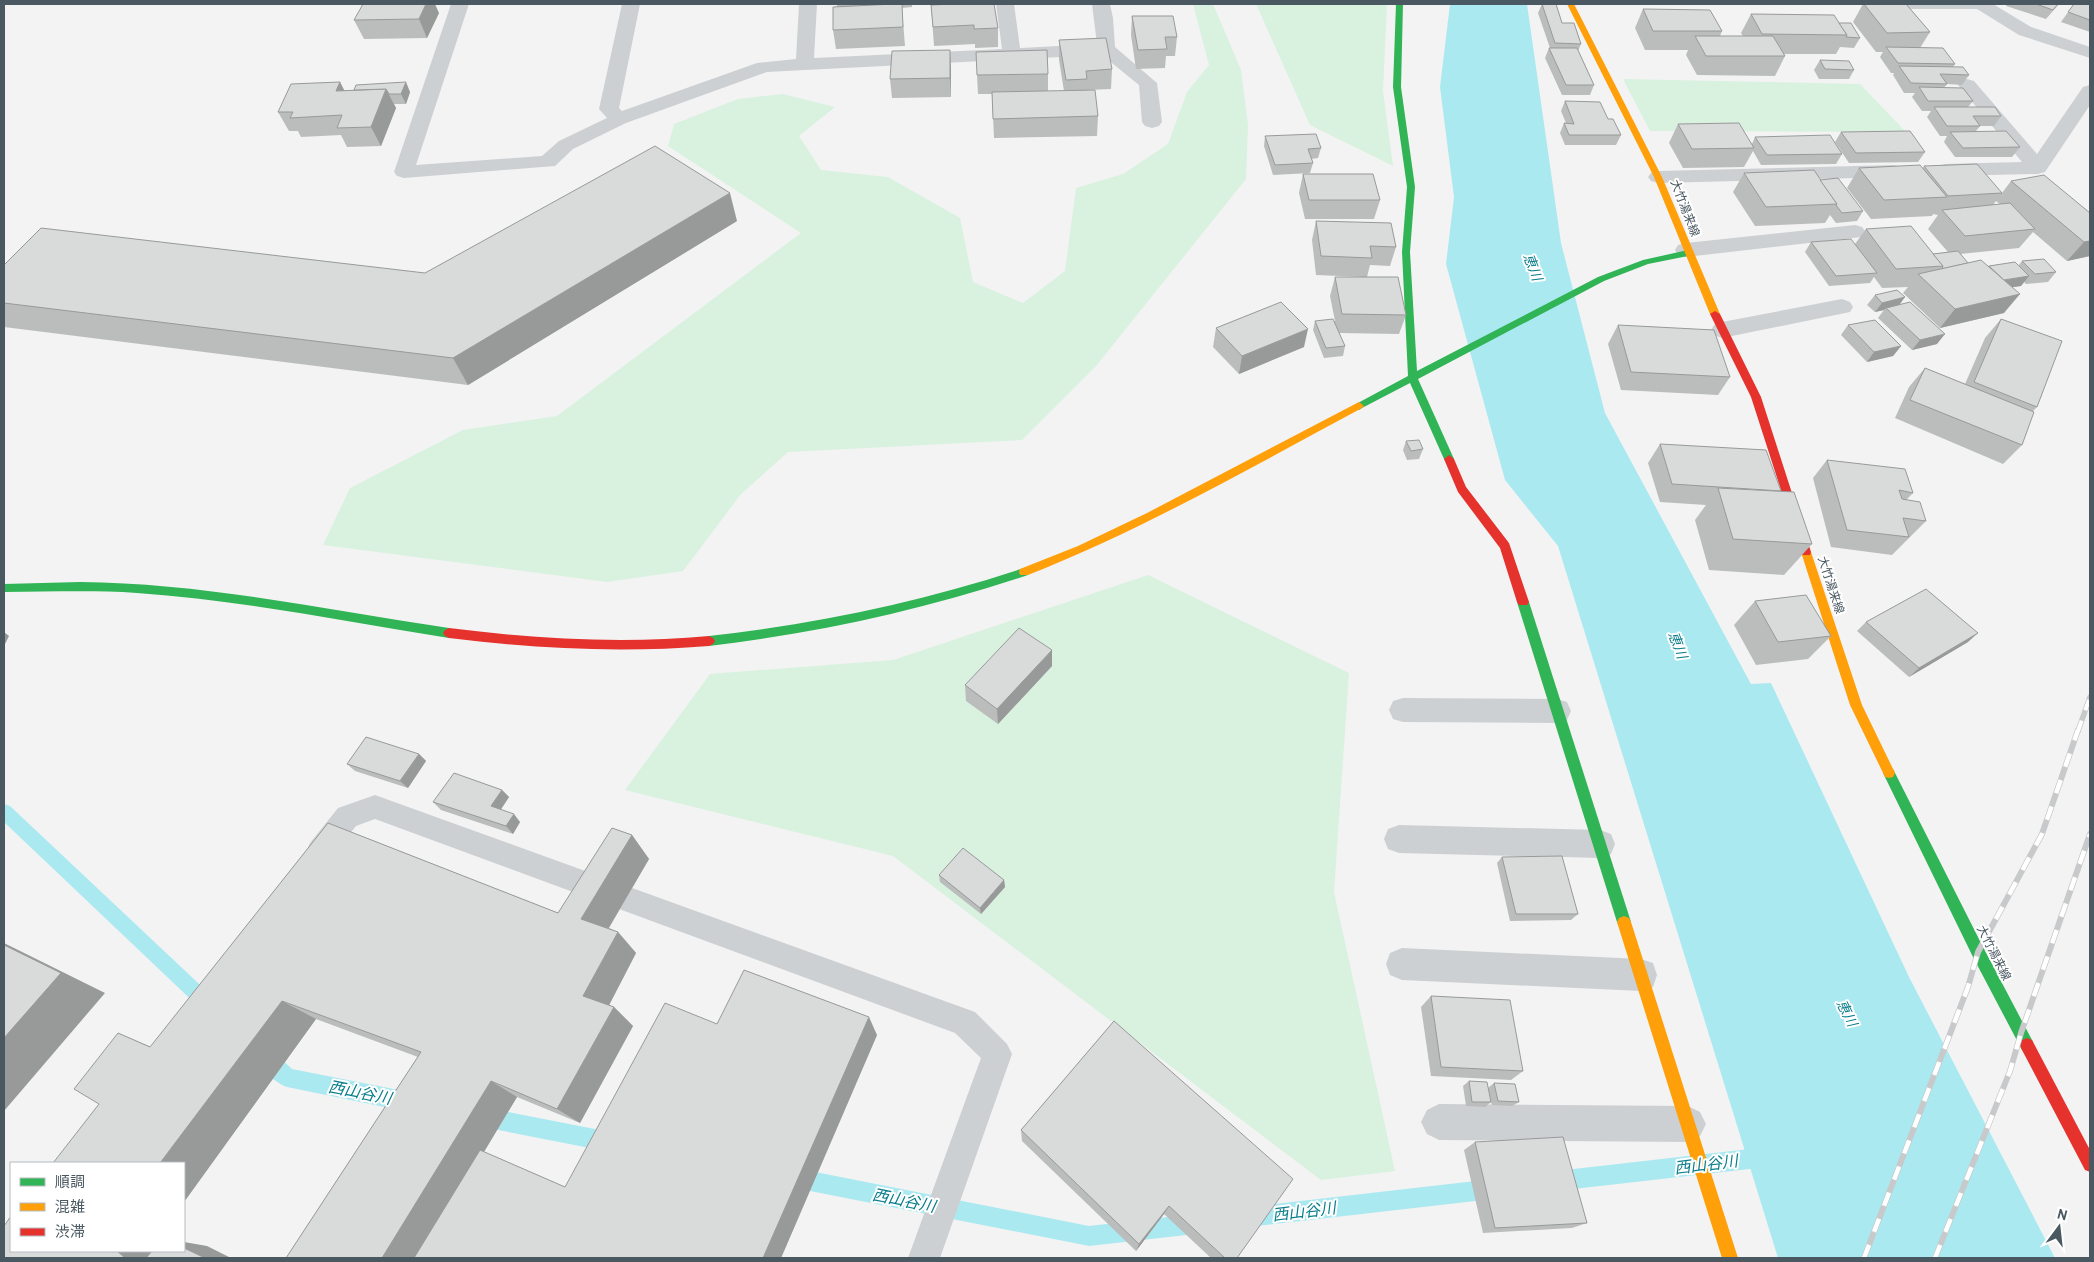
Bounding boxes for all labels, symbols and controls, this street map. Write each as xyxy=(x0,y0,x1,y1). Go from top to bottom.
street label: 大竹湯来線 xyxy=(1666,177,1702,239)
water label: 恵川 xyxy=(1519,251,1545,286)
street label: 大竹湯来線 xyxy=(1813,554,1847,616)
water label: 恵川 xyxy=(1664,629,1690,664)
street label: 大竹湯来線 xyxy=(1972,923,2014,984)
water label: 恵川 xyxy=(1832,997,1861,1032)
water label: 西山谷川 xyxy=(326,1078,395,1110)
water label: 西山谷川 xyxy=(1673,1152,1741,1180)
legend xyxy=(10,1162,185,1252)
text: 順調 xyxy=(55,1174,85,1193)
water label: 西山谷川 xyxy=(870,1186,939,1218)
text: 混雑 xyxy=(55,1199,85,1218)
water label: 西山谷川 xyxy=(1271,1199,1339,1227)
north arrow xyxy=(2034,1202,2084,1252)
text: N xyxy=(2055,1206,2069,1225)
text: 渋滞 xyxy=(55,1224,85,1243)

